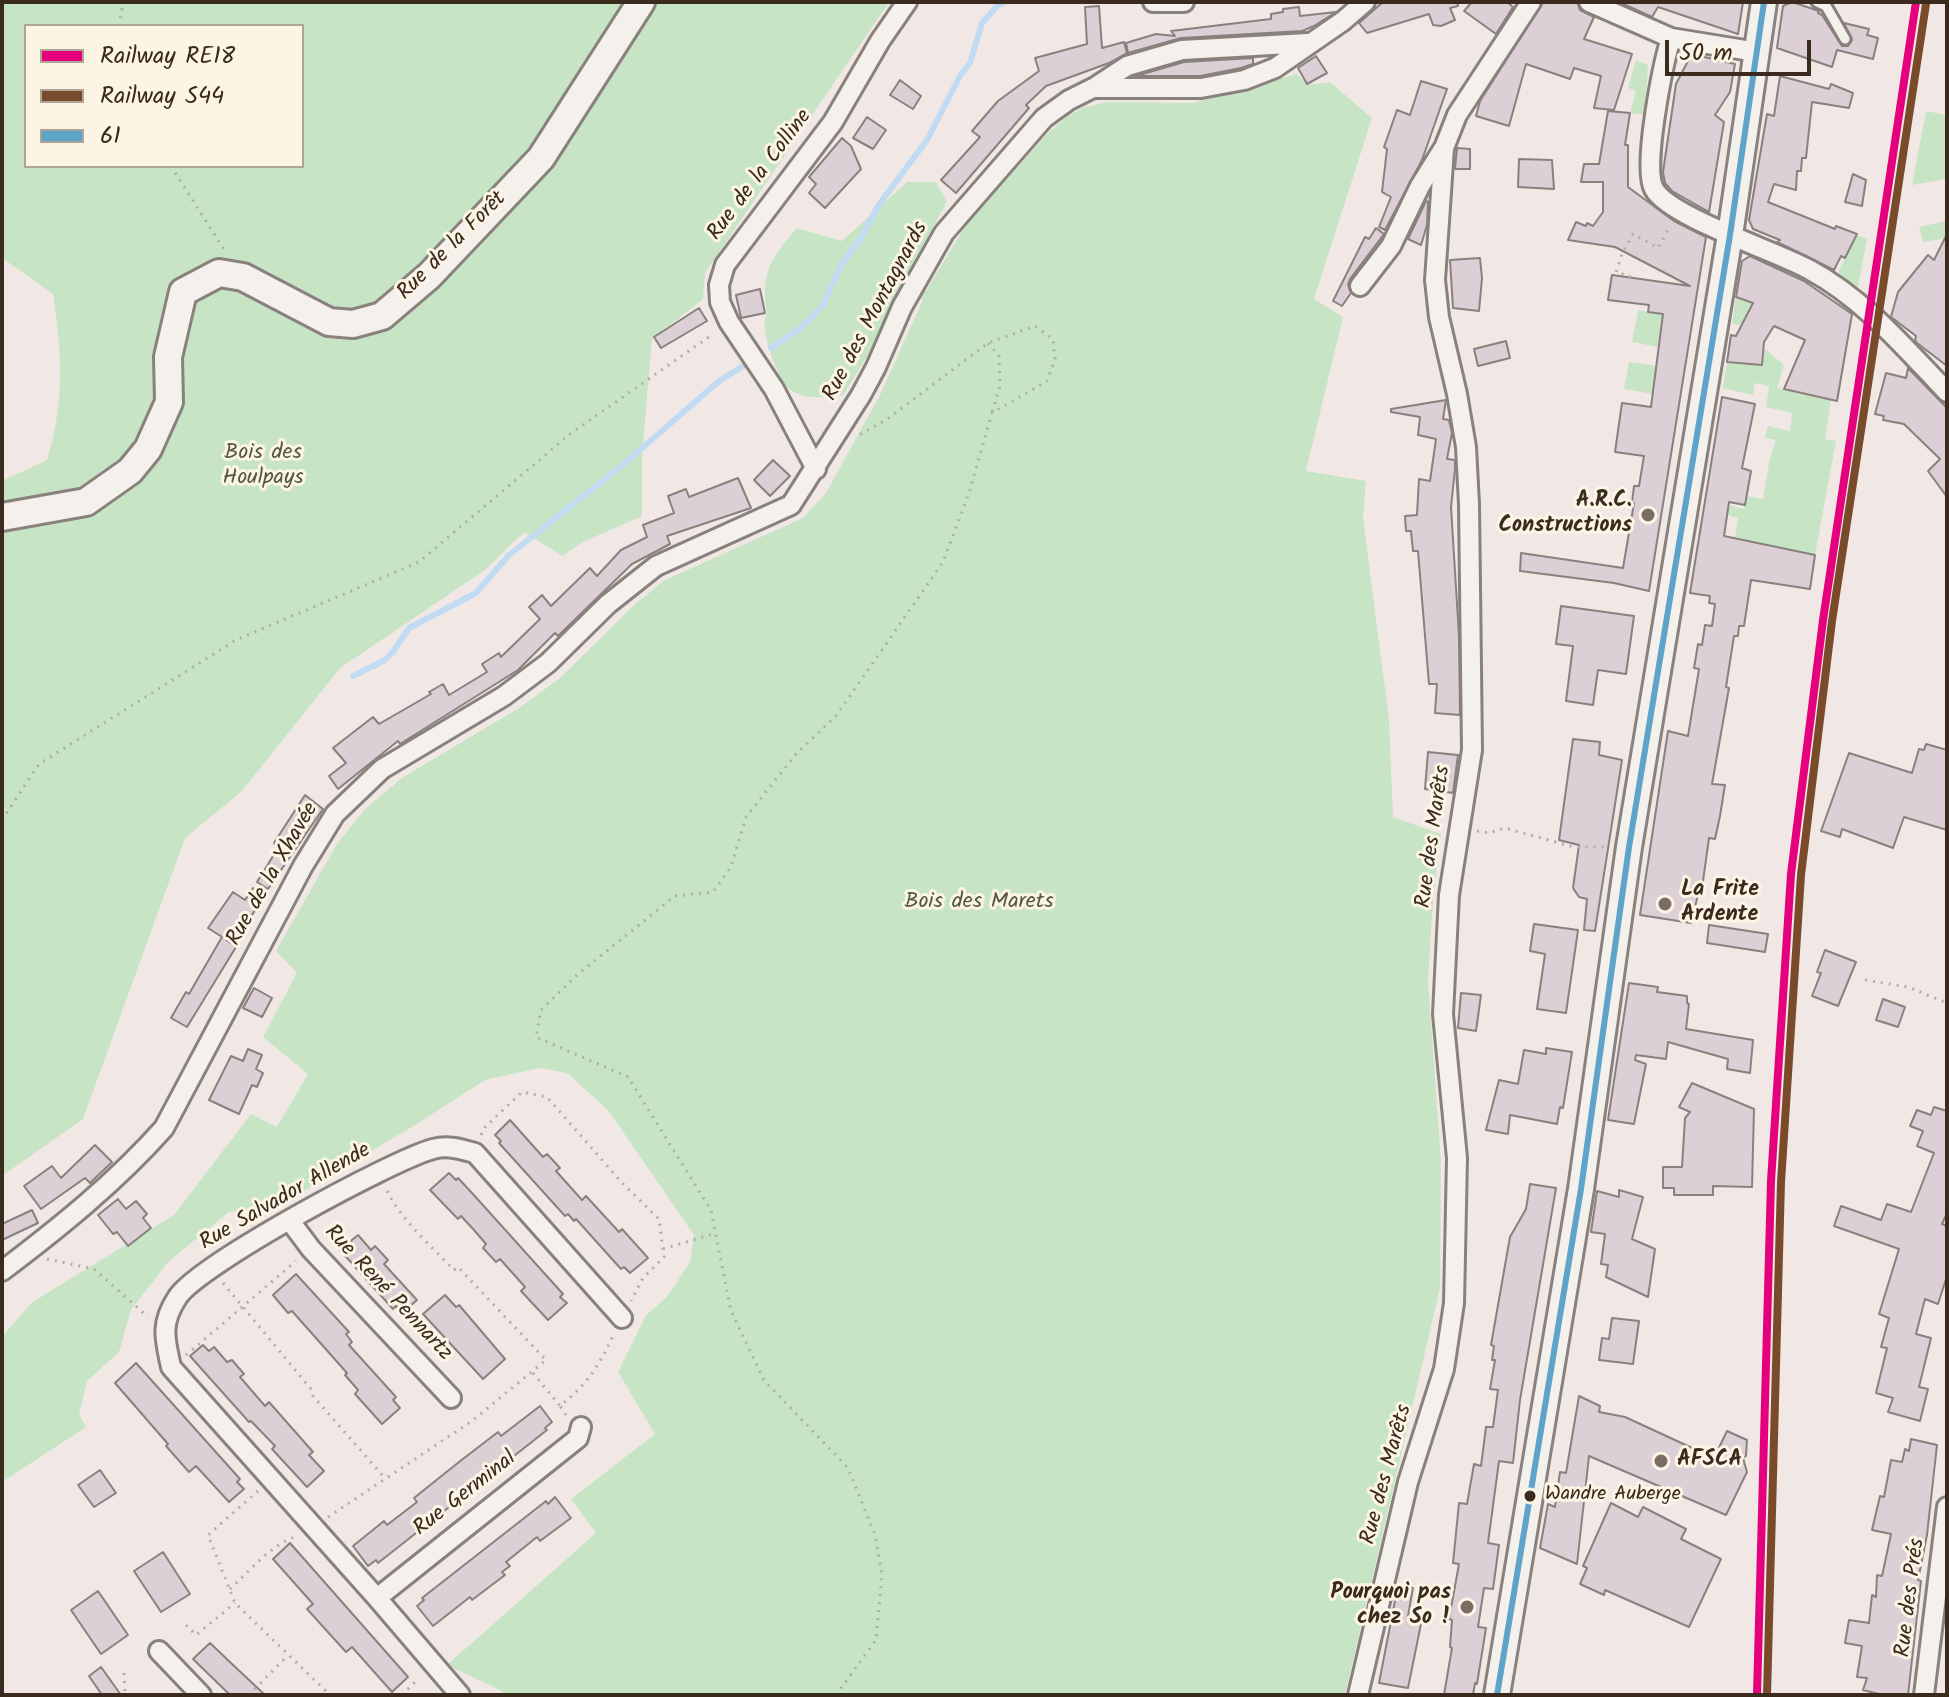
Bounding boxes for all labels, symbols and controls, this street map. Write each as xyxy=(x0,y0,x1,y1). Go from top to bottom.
legend xyxy=(24,24,304,168)
scale bar xyxy=(1669,24,1815,74)
text: 50 m xyxy=(1679,34,1733,73)
text: Railway RE18 xyxy=(100,37,235,76)
text: Railway S44 xyxy=(100,77,224,116)
street label: Rue de la Colline xyxy=(703,105,819,247)
text: 61 xyxy=(100,117,121,156)
street label: Rue de la Forêt xyxy=(393,187,513,307)
street label: Rue des Montagnards xyxy=(819,218,935,406)
park label: Bois des Houlpays xyxy=(222,441,304,492)
place label: A.R.C. Constructions xyxy=(1498,489,1632,540)
marker: A.R.C. Constructions xyxy=(1639,506,1657,524)
street label: Rue des Marêts xyxy=(1412,764,1458,910)
street label: Rue de la Xhavée xyxy=(222,799,326,951)
place label: La Frite Ardente xyxy=(1681,878,1759,930)
park label: Bois des Marets xyxy=(904,890,1054,916)
marker: La Frite Ardente xyxy=(1656,895,1674,913)
street label: Rue Salvador Allende xyxy=(196,1138,376,1258)
street label: Rue René Pennartz xyxy=(317,1221,457,1367)
street label: Rue des Marêts xyxy=(1357,1402,1419,1548)
street label: Rue Germinal xyxy=(409,1447,523,1543)
place label: AFSCA xyxy=(1677,1448,1742,1474)
marker: AFSCA xyxy=(1652,1452,1670,1470)
place label: Wandre Auberge xyxy=(1545,1484,1681,1508)
marker: Wandre Auberge xyxy=(1522,1488,1538,1504)
street label: Rue des Prés xyxy=(1892,1537,1932,1659)
place label: Pourquoi pas chez So ! xyxy=(1331,1581,1451,1632)
marker: Pourquoi pas chez So ! xyxy=(1458,1598,1476,1616)

